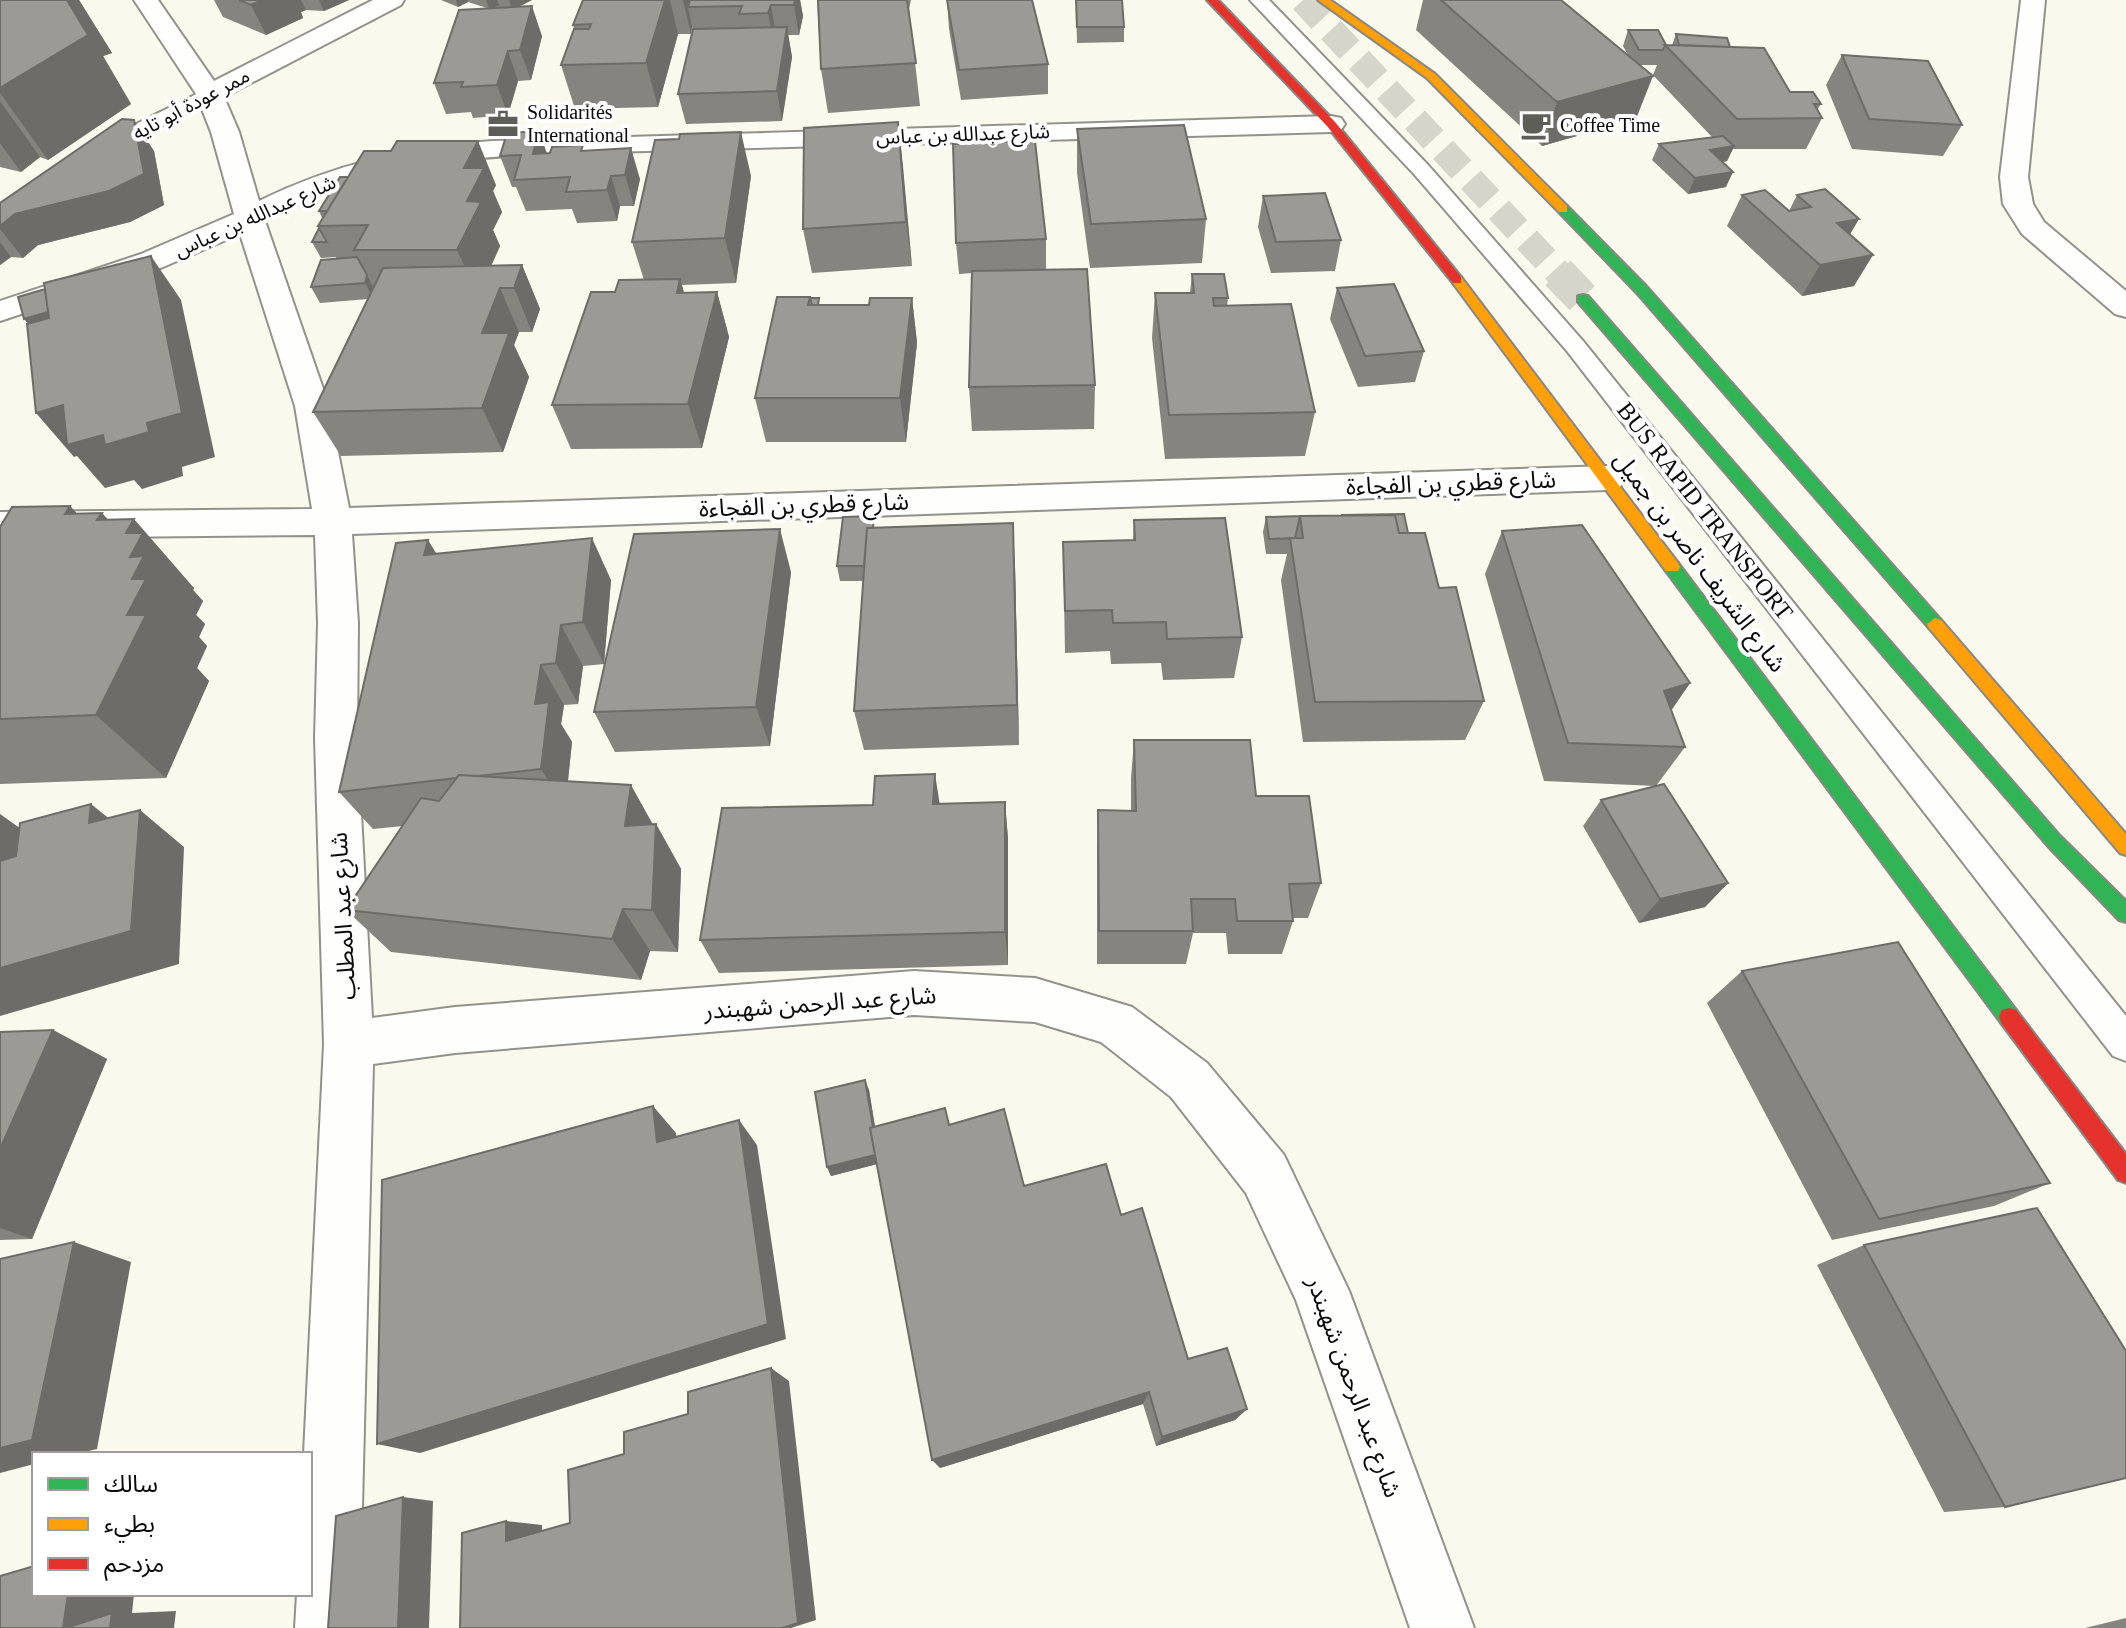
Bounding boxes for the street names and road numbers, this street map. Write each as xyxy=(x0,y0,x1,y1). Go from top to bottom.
street label: ممر عودة أبو تايه xyxy=(129,64,254,145)
street label: شارع عبدالله بن عباس xyxy=(876,120,1051,152)
street label: شارع عبدالله بن عباس xyxy=(171,171,341,265)
street label: BUS RAPID TRANSPORT xyxy=(1612,397,1798,625)
street label: شارع الشريف ناصر بن جميل xyxy=(1606,447,1791,679)
street label: شارع قطري بن الفجاءة xyxy=(1346,466,1557,505)
street label: شارع قطري بن الفجاءة xyxy=(699,488,910,527)
street label: شارع عبد المطلب xyxy=(326,831,364,1001)
street label: شارع عبد الرحمن شهبندر xyxy=(702,982,937,1028)
street label: شارع عبد الرحمن شهبندر xyxy=(1298,1272,1406,1502)

